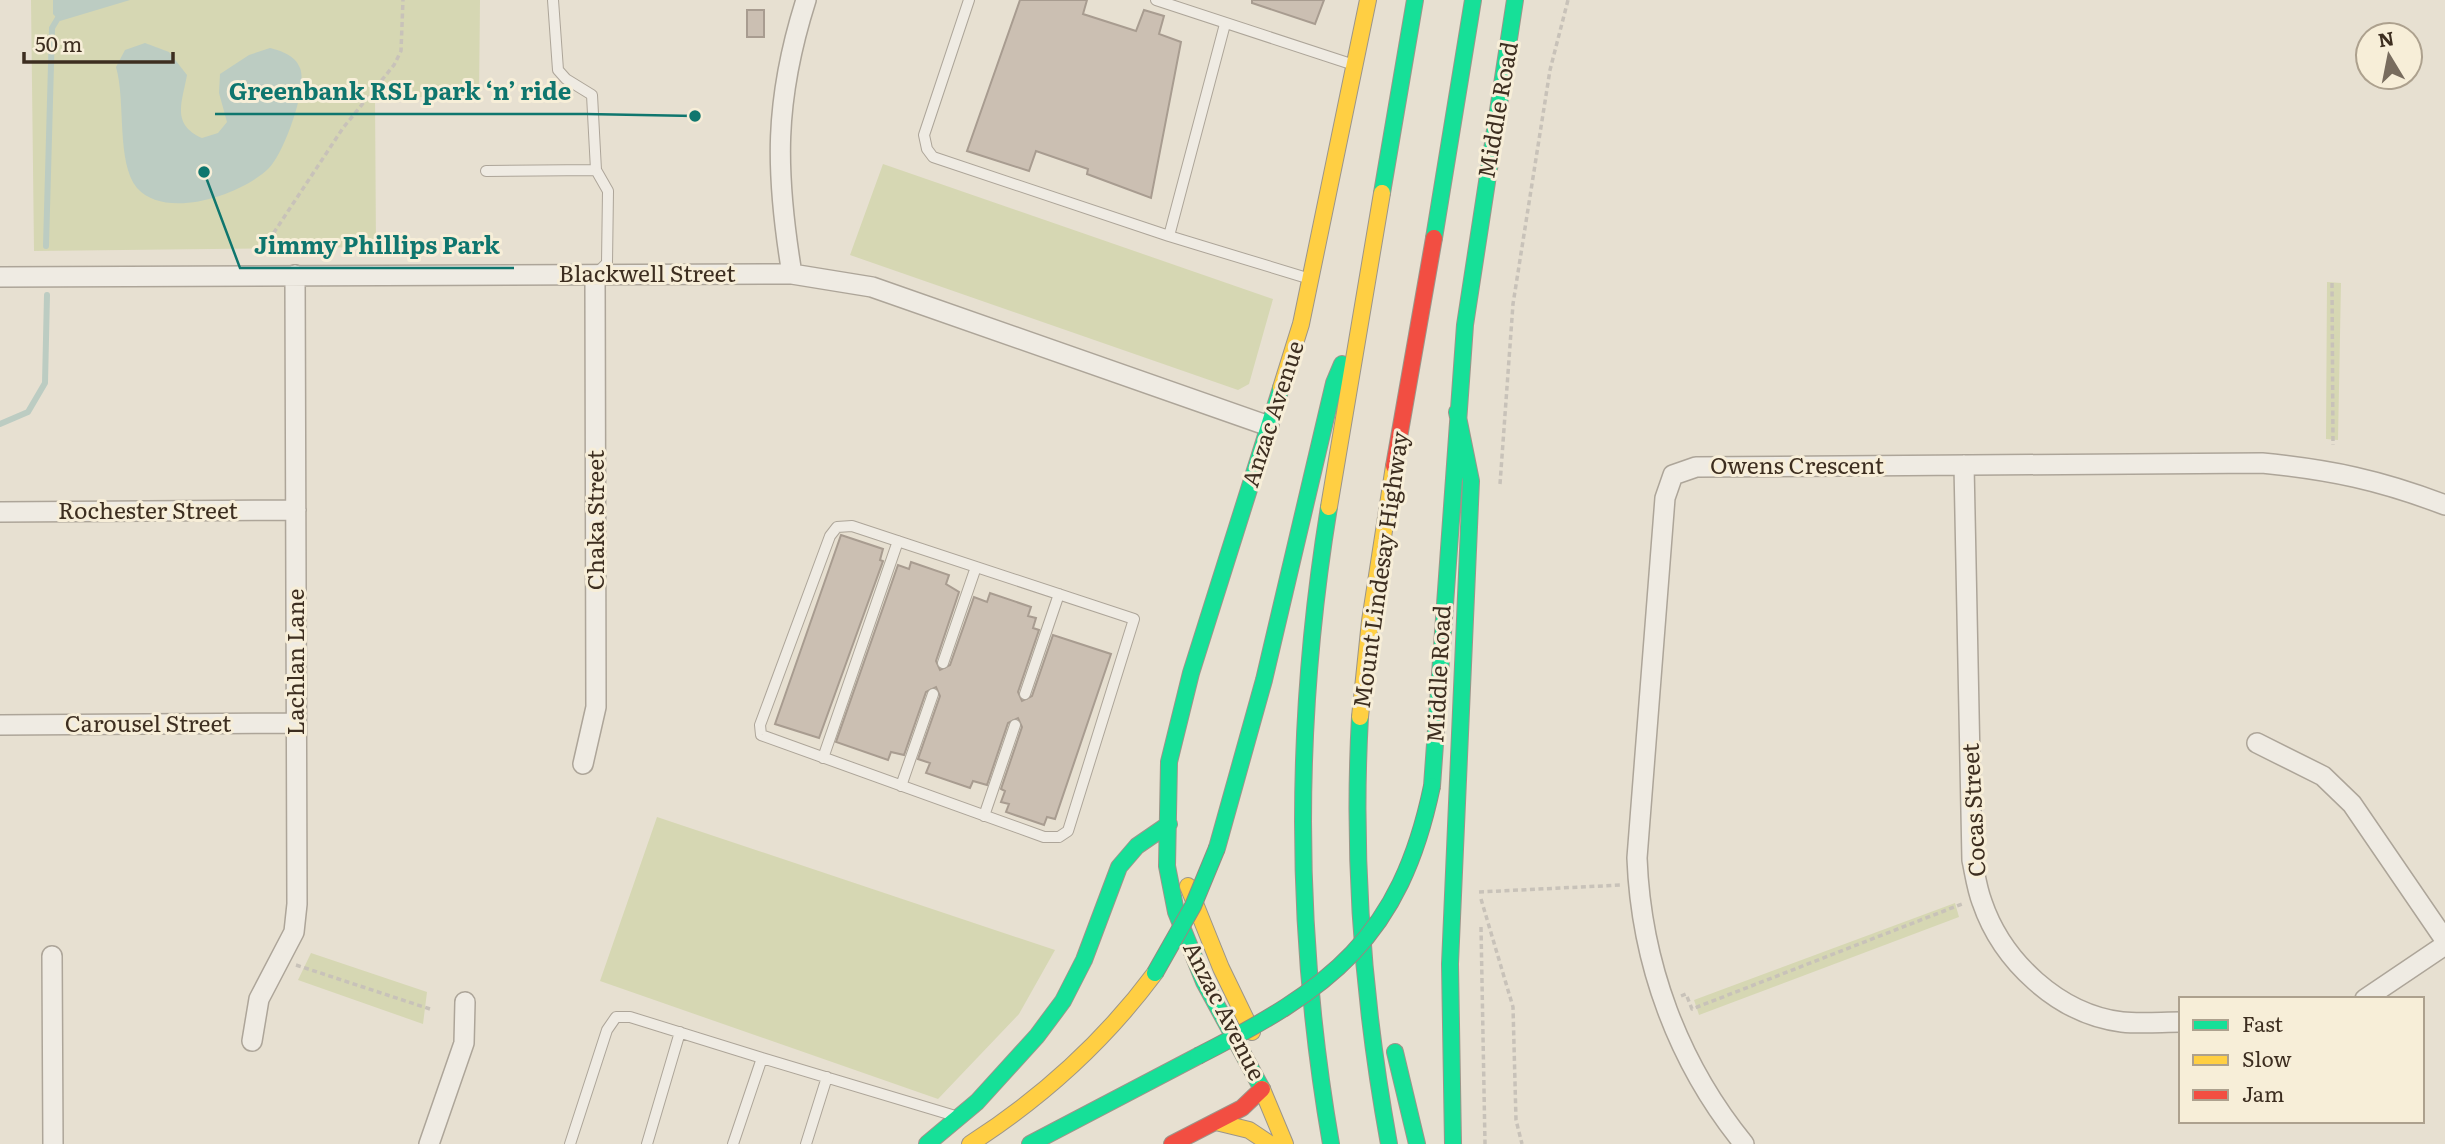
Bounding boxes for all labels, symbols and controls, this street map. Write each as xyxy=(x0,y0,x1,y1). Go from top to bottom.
scale bar xyxy=(24,21,173,65)
north arrow xyxy=(2354,21,2424,91)
text: N xyxy=(2376,23,2396,53)
text: 50 m xyxy=(35,27,82,58)
street label: Middle Road xyxy=(1467,39,1525,181)
callout: Greenbank RSL park ‘n’ ride xyxy=(215,69,586,114)
text: Greenbank RSL park ‘n’ ride xyxy=(229,72,571,107)
callout: Jimmy Phillips Park xyxy=(240,223,514,268)
text: Jimmy Phillips Park xyxy=(254,226,501,261)
street label: Blackwell Street xyxy=(559,255,736,289)
street label: Anzac Avenue xyxy=(1231,336,1311,491)
street label: Mount Lindesay Highway xyxy=(1343,428,1415,710)
street label: Owens Crescent xyxy=(1710,447,1885,481)
street label: Chaka Street xyxy=(577,449,611,590)
street label: Rochester Street xyxy=(58,492,239,526)
street label: Lachlan Lane xyxy=(277,588,311,736)
street label: Middle Road xyxy=(1416,604,1458,744)
street label: Carousel Street xyxy=(65,705,232,739)
street label: Cocas Street xyxy=(1951,742,1992,878)
street label: Anzac Avenue xyxy=(1176,935,1275,1086)
legend xyxy=(2179,997,2424,1123)
text: Fast xyxy=(2242,1007,2283,1038)
text: Slow xyxy=(2242,1042,2292,1073)
text: Jam xyxy=(2242,1077,2284,1108)

